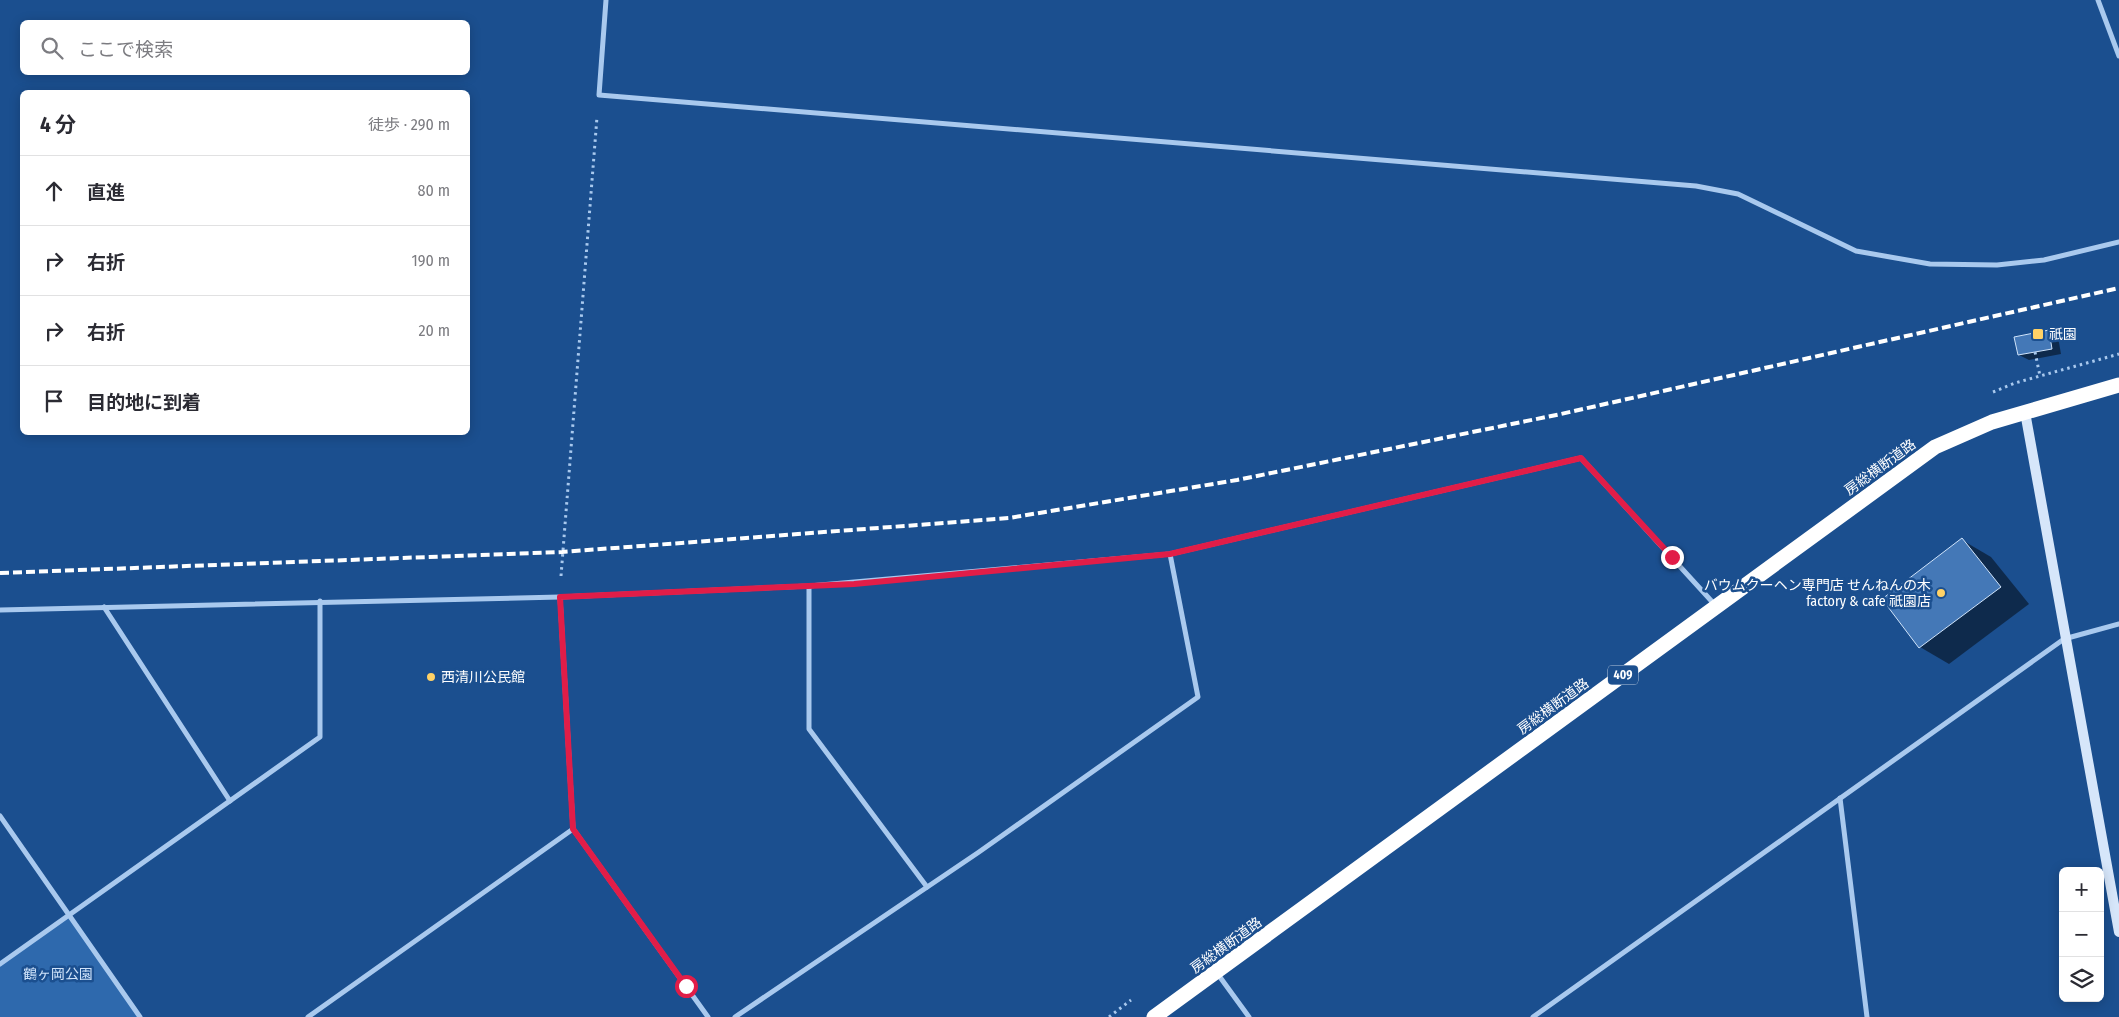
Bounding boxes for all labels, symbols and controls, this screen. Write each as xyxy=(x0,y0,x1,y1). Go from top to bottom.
search box xyxy=(20,20,470,75)
icon: search xyxy=(38,34,66,62)
text: ここで検索 xyxy=(78,38,173,61)
text: 4 分 xyxy=(40,112,76,138)
text: 徒歩 · 290 m xyxy=(368,115,450,134)
icon: ahead xyxy=(40,177,68,205)
text: 直進 xyxy=(87,181,125,204)
text: 80 m xyxy=(418,181,450,200)
icon: right xyxy=(40,247,68,275)
text: 右折 xyxy=(87,251,125,274)
text: 190 m xyxy=(412,251,450,270)
icon: right xyxy=(40,317,68,345)
text: 右折 xyxy=(87,321,125,344)
text: 20 m xyxy=(419,321,450,340)
place label: 祇園 xyxy=(2049,326,2077,343)
marker: 祇園 xyxy=(2031,327,2045,341)
icon: arrive xyxy=(40,387,68,415)
text: 目的地に到着 xyxy=(87,391,201,414)
street label: 房総横断道路 xyxy=(1841,436,1919,499)
route end xyxy=(1661,546,1684,569)
place label: バウムクーヘン専門店 せんねんの木 factory & cafe 祇園店 xyxy=(1704,577,1931,610)
marker: バウムクーヘン専門店 せんねんの木 factory & cafe 祇園店 xyxy=(1935,587,1947,599)
road number: 409 xyxy=(1608,666,1638,684)
place label: 西清川公民館 xyxy=(441,669,525,686)
marker: 西清川公民館 xyxy=(425,671,437,683)
street label: 房総横断道路 xyxy=(1514,675,1592,738)
map controls xyxy=(2059,867,2104,1002)
button: + xyxy=(2059,867,2104,912)
button: − xyxy=(2059,912,2104,957)
street label: 房総横断道路 xyxy=(1187,914,1265,977)
button: layers xyxy=(2059,957,2104,1002)
park label: 鶴ヶ岡公園 xyxy=(23,966,93,983)
route start xyxy=(675,975,698,998)

